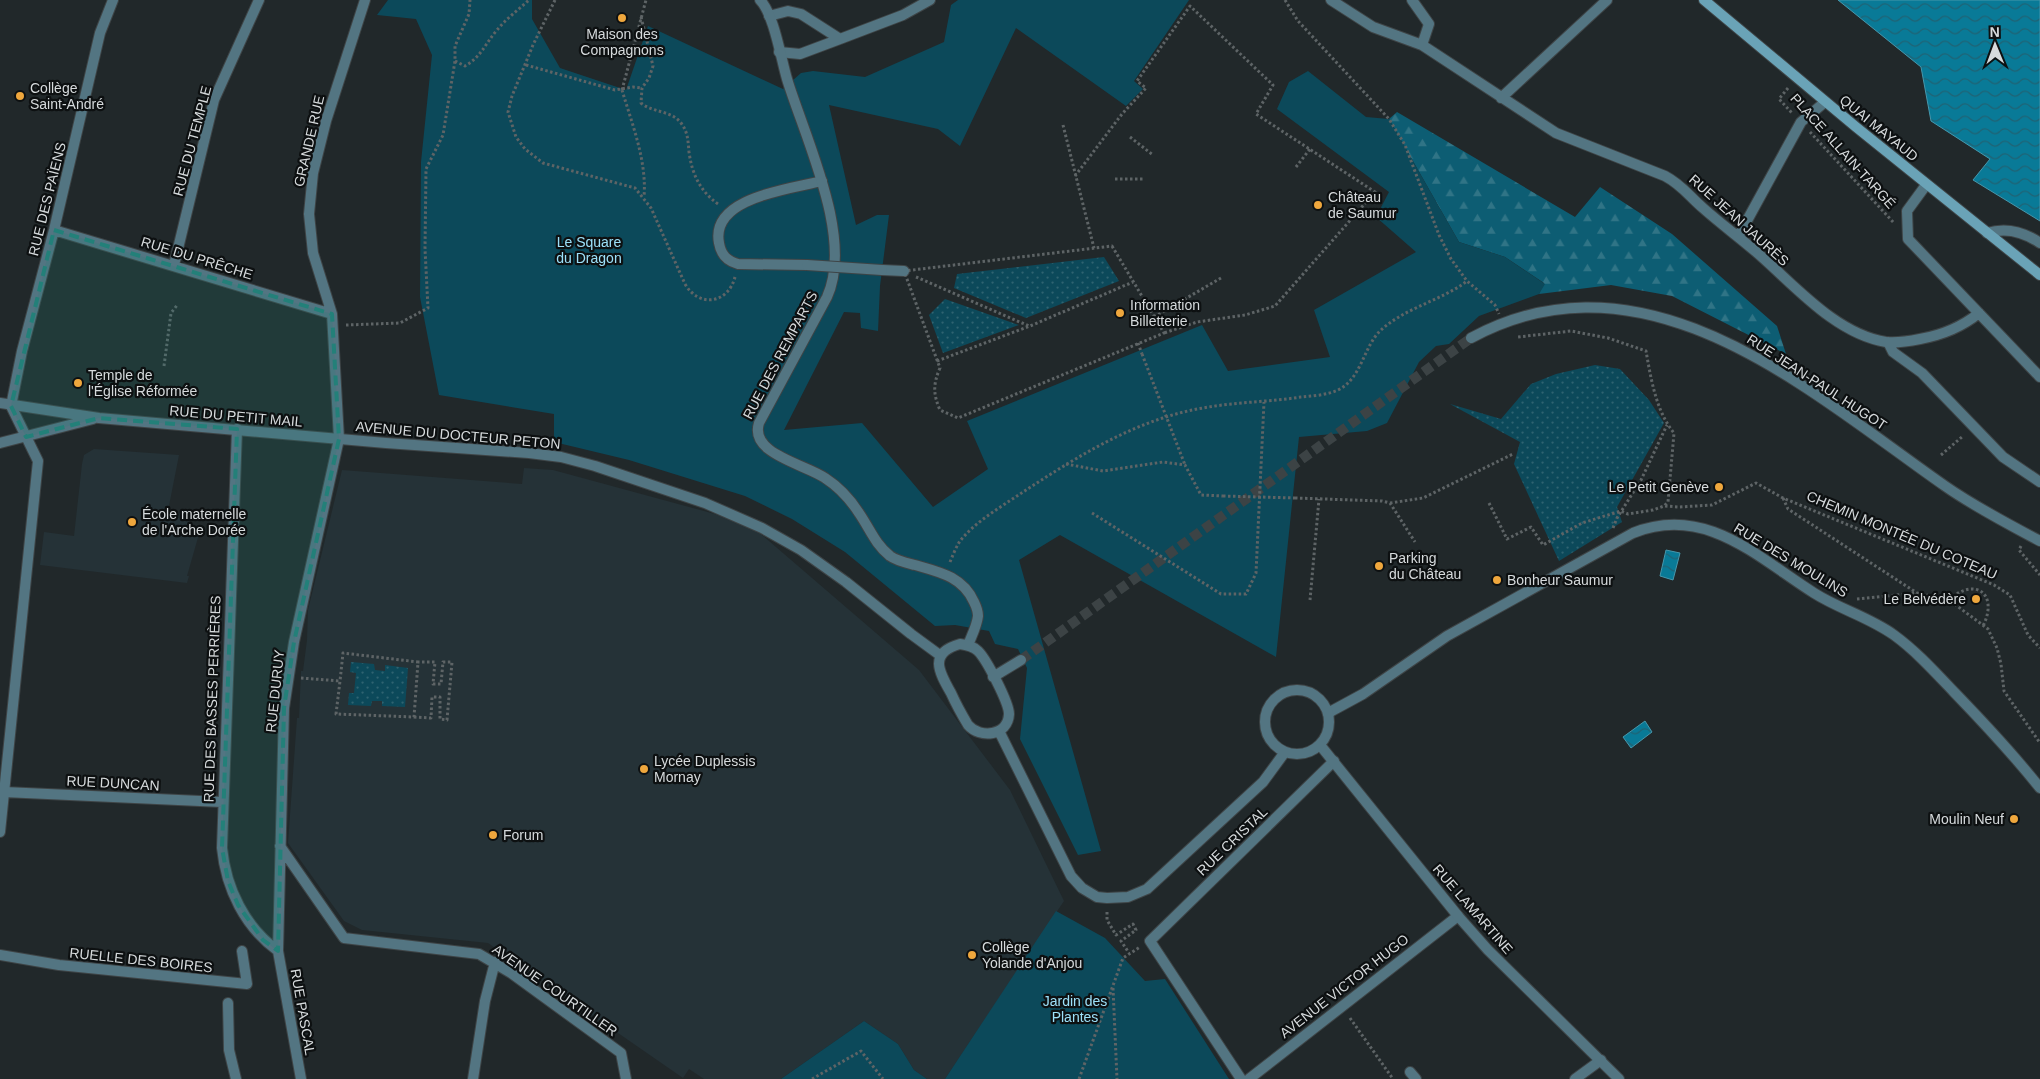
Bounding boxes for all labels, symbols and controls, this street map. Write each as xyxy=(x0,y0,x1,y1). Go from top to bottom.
marker: Maison des Compagnons xyxy=(616,12,628,24)
north arrow xyxy=(1970,20,2020,70)
text: N xyxy=(1990,24,2000,40)
place label: Maison des Compagnons xyxy=(580,26,664,58)
place label: Collège Saint-André xyxy=(30,80,104,112)
street label: RUE DU TEMPLE xyxy=(170,84,214,198)
marker: Collège Saint-André xyxy=(14,90,26,102)
street label: PLACE ALLAIN-TARGÉ xyxy=(1787,90,1899,212)
street label: QUAI MAYAUD xyxy=(1837,92,1921,164)
street label: GRANDE RUE xyxy=(291,94,327,188)
street label: RUE DES PAÏENS xyxy=(25,141,69,257)
street label: RUE JEAN JAURÈS xyxy=(1686,171,1792,269)
place label: Château de Saumur xyxy=(1328,189,1397,221)
marker: Château de Saumur xyxy=(1312,199,1324,211)
street label: RUE DU PRÊCHE xyxy=(139,233,255,283)
park label: Le Square du Dragon xyxy=(556,234,622,266)
street label: RUE DES REMPARTS xyxy=(739,288,821,422)
place label: Information Billetterie xyxy=(1130,297,1200,329)
marker: Information Billetterie xyxy=(1114,307,1126,319)
street label: RUE JEAN-PAUL HUGOT xyxy=(1744,331,1890,433)
place label: Temple de l'Église Réformée xyxy=(88,367,197,399)
marker: Temple de l'Église Réformée xyxy=(72,377,84,389)
street label: RUE DU PETIT MAIL xyxy=(169,402,303,430)
street label: AVENUE DU DOCTEUR PETON xyxy=(355,418,561,452)
place label: Le Petit Genève xyxy=(1609,479,1709,495)
marker: Le Petit Genève xyxy=(1713,481,1725,493)
street label: CHEMIN MONTÉE DU COTEAU xyxy=(1804,488,2000,582)
place label: École maternelle de l'Arche Dorée xyxy=(142,506,246,538)
marker: École maternelle de l'Arche Dorée xyxy=(126,516,138,528)
street label: RUE DES MOULINS xyxy=(1731,520,1851,600)
place label: Parking du Château xyxy=(1389,550,1461,582)
marker: Parking du Château xyxy=(1373,560,1385,572)
place label: Bonheur Saumur xyxy=(1507,572,1613,588)
marker: Bonheur Saumur xyxy=(1491,574,1503,586)
place label: Le Belvédère xyxy=(1883,591,1966,607)
marker: Le Belvédère xyxy=(1970,593,1982,605)
street label: RUE DES BASSES PERRIÈRES xyxy=(200,595,224,803)
street label: RUE DURUY xyxy=(263,648,287,733)
place label: Lycée Duplessis Mornay xyxy=(654,753,755,785)
marker: Lycée Duplessis Mornay xyxy=(638,763,650,775)
street label: RUE DUNCAN xyxy=(66,773,160,793)
street label: RUE CRISTAL xyxy=(1194,803,1271,879)
place label: Moulin Neuf xyxy=(1929,811,2004,827)
marker: Moulin Neuf xyxy=(2008,813,2020,825)
place label: Forum xyxy=(503,827,543,843)
marker: Forum xyxy=(487,829,499,841)
street label: RUE LAMARTINE xyxy=(1430,861,1516,957)
street label: AVENUE VICTOR HUGO xyxy=(1276,931,1412,1041)
place label: Collège Yolande d'Anjou xyxy=(982,939,1082,971)
street label: AVENUE COURTILLER xyxy=(489,941,621,1039)
street label: RUELLE DES BOIRES xyxy=(69,945,213,975)
marker: Collège Yolande d'Anjou xyxy=(966,949,978,961)
street label: RUE PASCAL xyxy=(288,967,319,1057)
park label: Jardin des Plantes xyxy=(1043,993,1107,1025)

